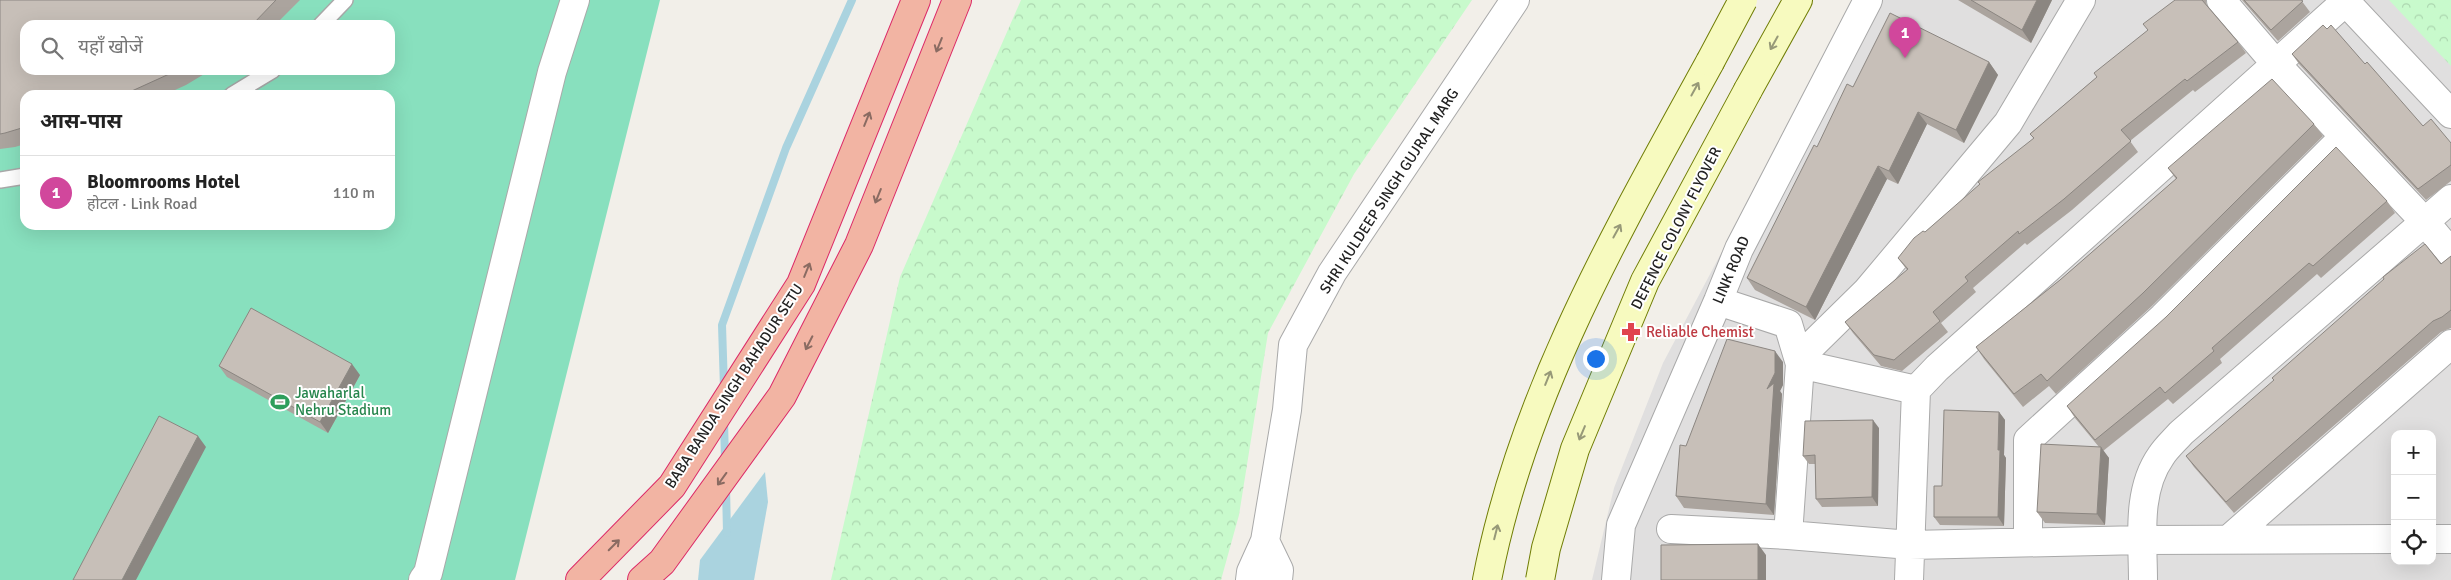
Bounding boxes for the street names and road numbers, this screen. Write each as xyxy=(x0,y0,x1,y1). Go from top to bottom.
street label: SHRI KULDEEP SINGH GUJRAL MARG xyxy=(1316,85,1462,297)
street label: DEFENCE COLONY FLYOVER xyxy=(1627,144,1725,312)
street label: LINK ROAD xyxy=(1709,233,1753,307)
street label: BABA BANDA SINGH BAHADUR SETU xyxy=(661,280,807,492)

